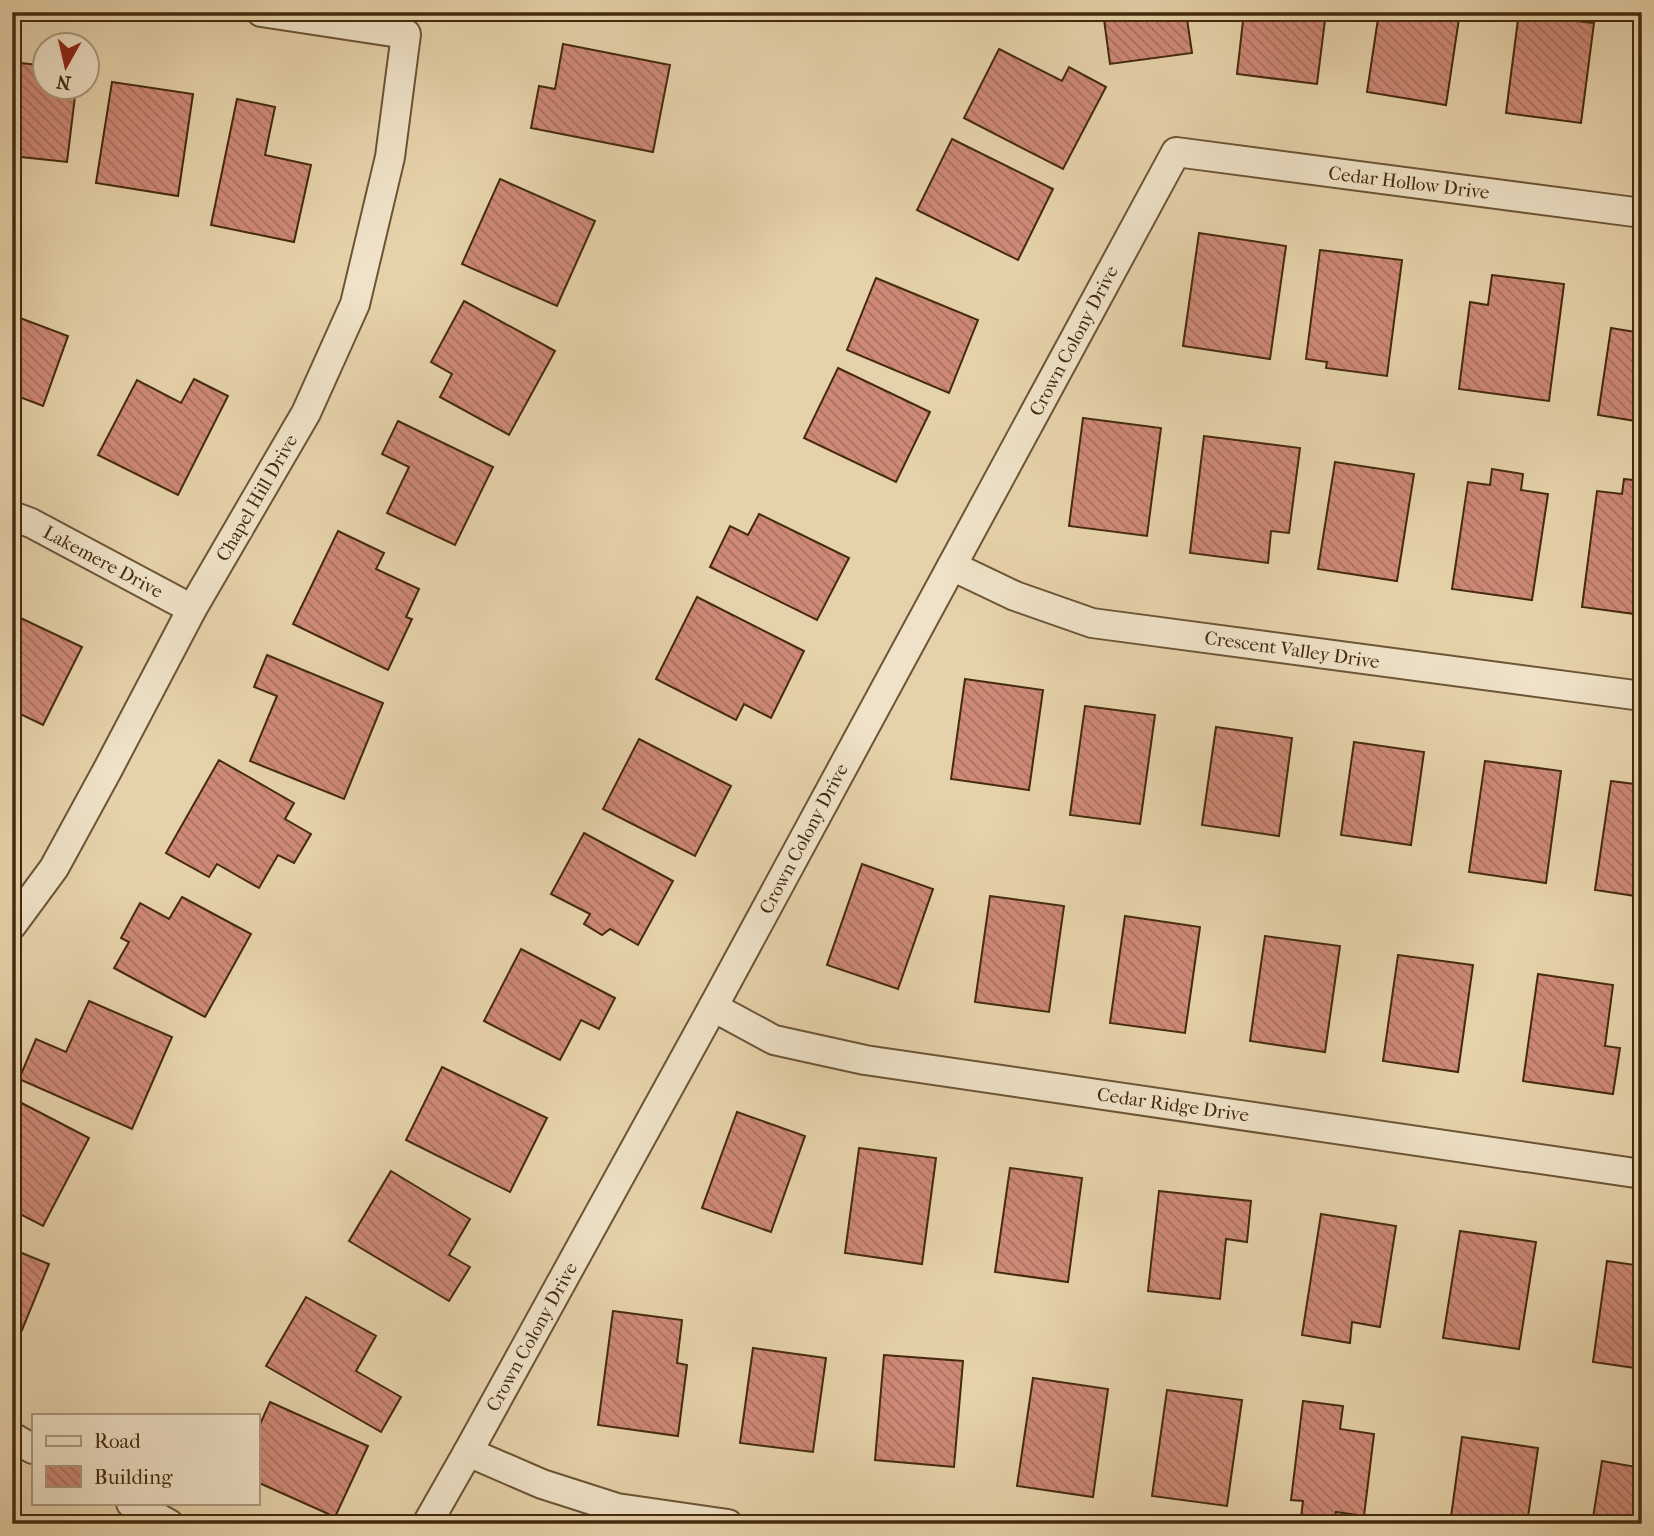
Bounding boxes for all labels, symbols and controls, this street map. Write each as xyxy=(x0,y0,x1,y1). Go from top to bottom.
north arrow xyxy=(32,32,102,102)
text: N xyxy=(55,70,72,94)
street label: Cedar Hollow Drive xyxy=(1327,162,1491,204)
street label: Crown Colony Drive xyxy=(1025,262,1123,420)
street label: Chapel Hill Drive xyxy=(212,431,302,565)
street label: Lakemere Drive xyxy=(39,521,167,603)
street label: Crescent Valley Drive xyxy=(1203,627,1381,673)
street label: Crown Colony Drive xyxy=(755,760,853,918)
street label: Cedar Ridge Drive xyxy=(1096,1083,1250,1127)
street label: Crown Colony Drive xyxy=(482,1259,582,1415)
legend xyxy=(32,1414,259,1504)
text: Road xyxy=(94,1429,141,1453)
text: Building xyxy=(94,1465,173,1489)

